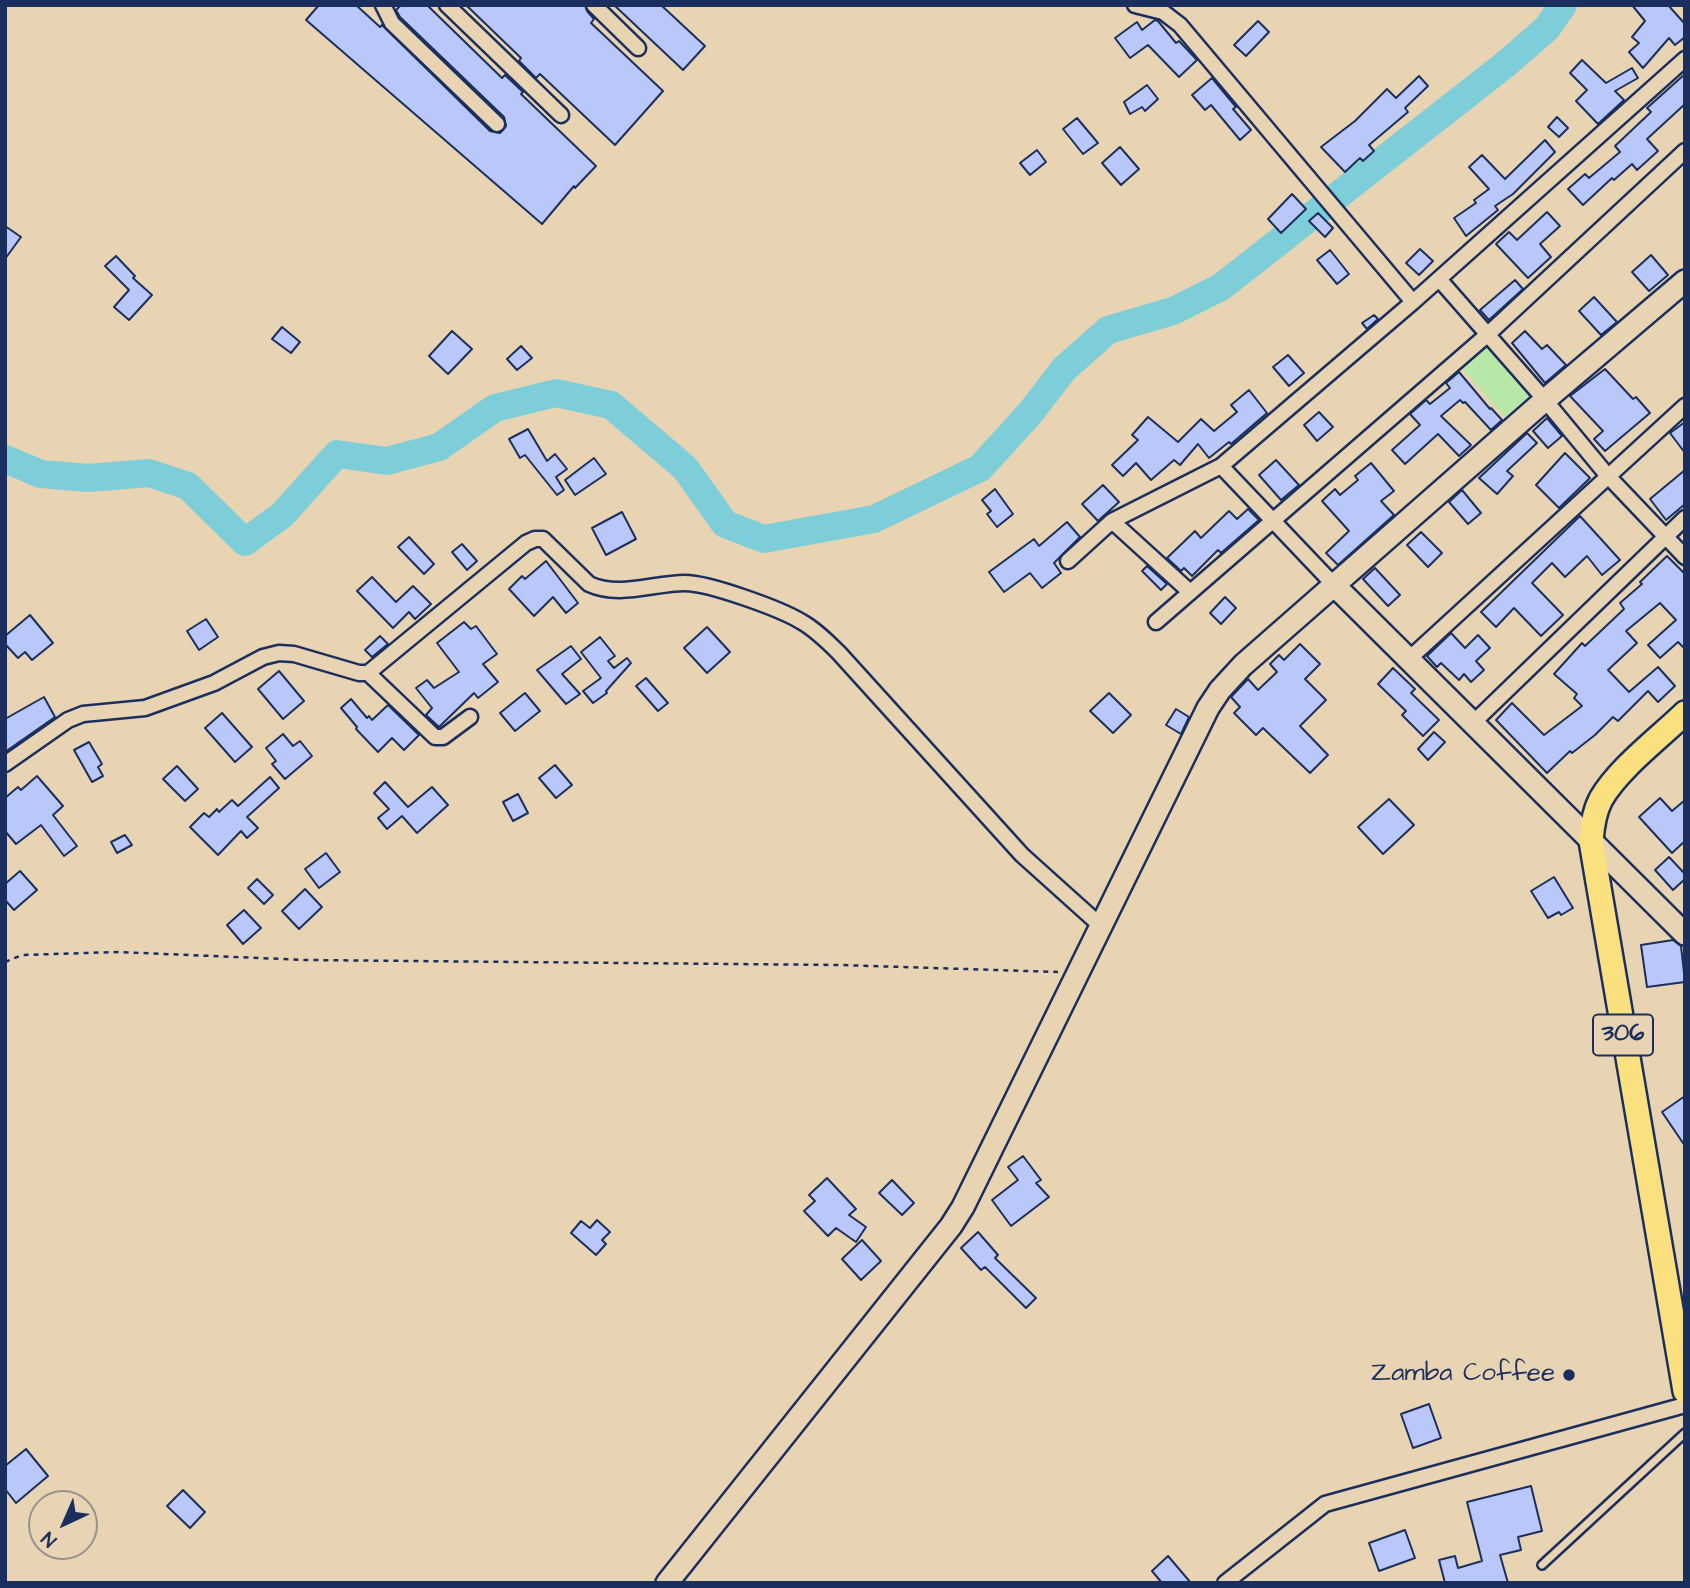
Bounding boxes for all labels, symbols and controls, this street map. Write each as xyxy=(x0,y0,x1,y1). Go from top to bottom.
road number: 306 xyxy=(1593,1015,1653,1056)
place label: Zamba Coffee xyxy=(1371,1359,1555,1391)
marker: Zamba Coffee xyxy=(1561,1367,1577,1383)
north arrow xyxy=(28,1490,98,1560)
text: N xyxy=(36,1525,63,1553)

